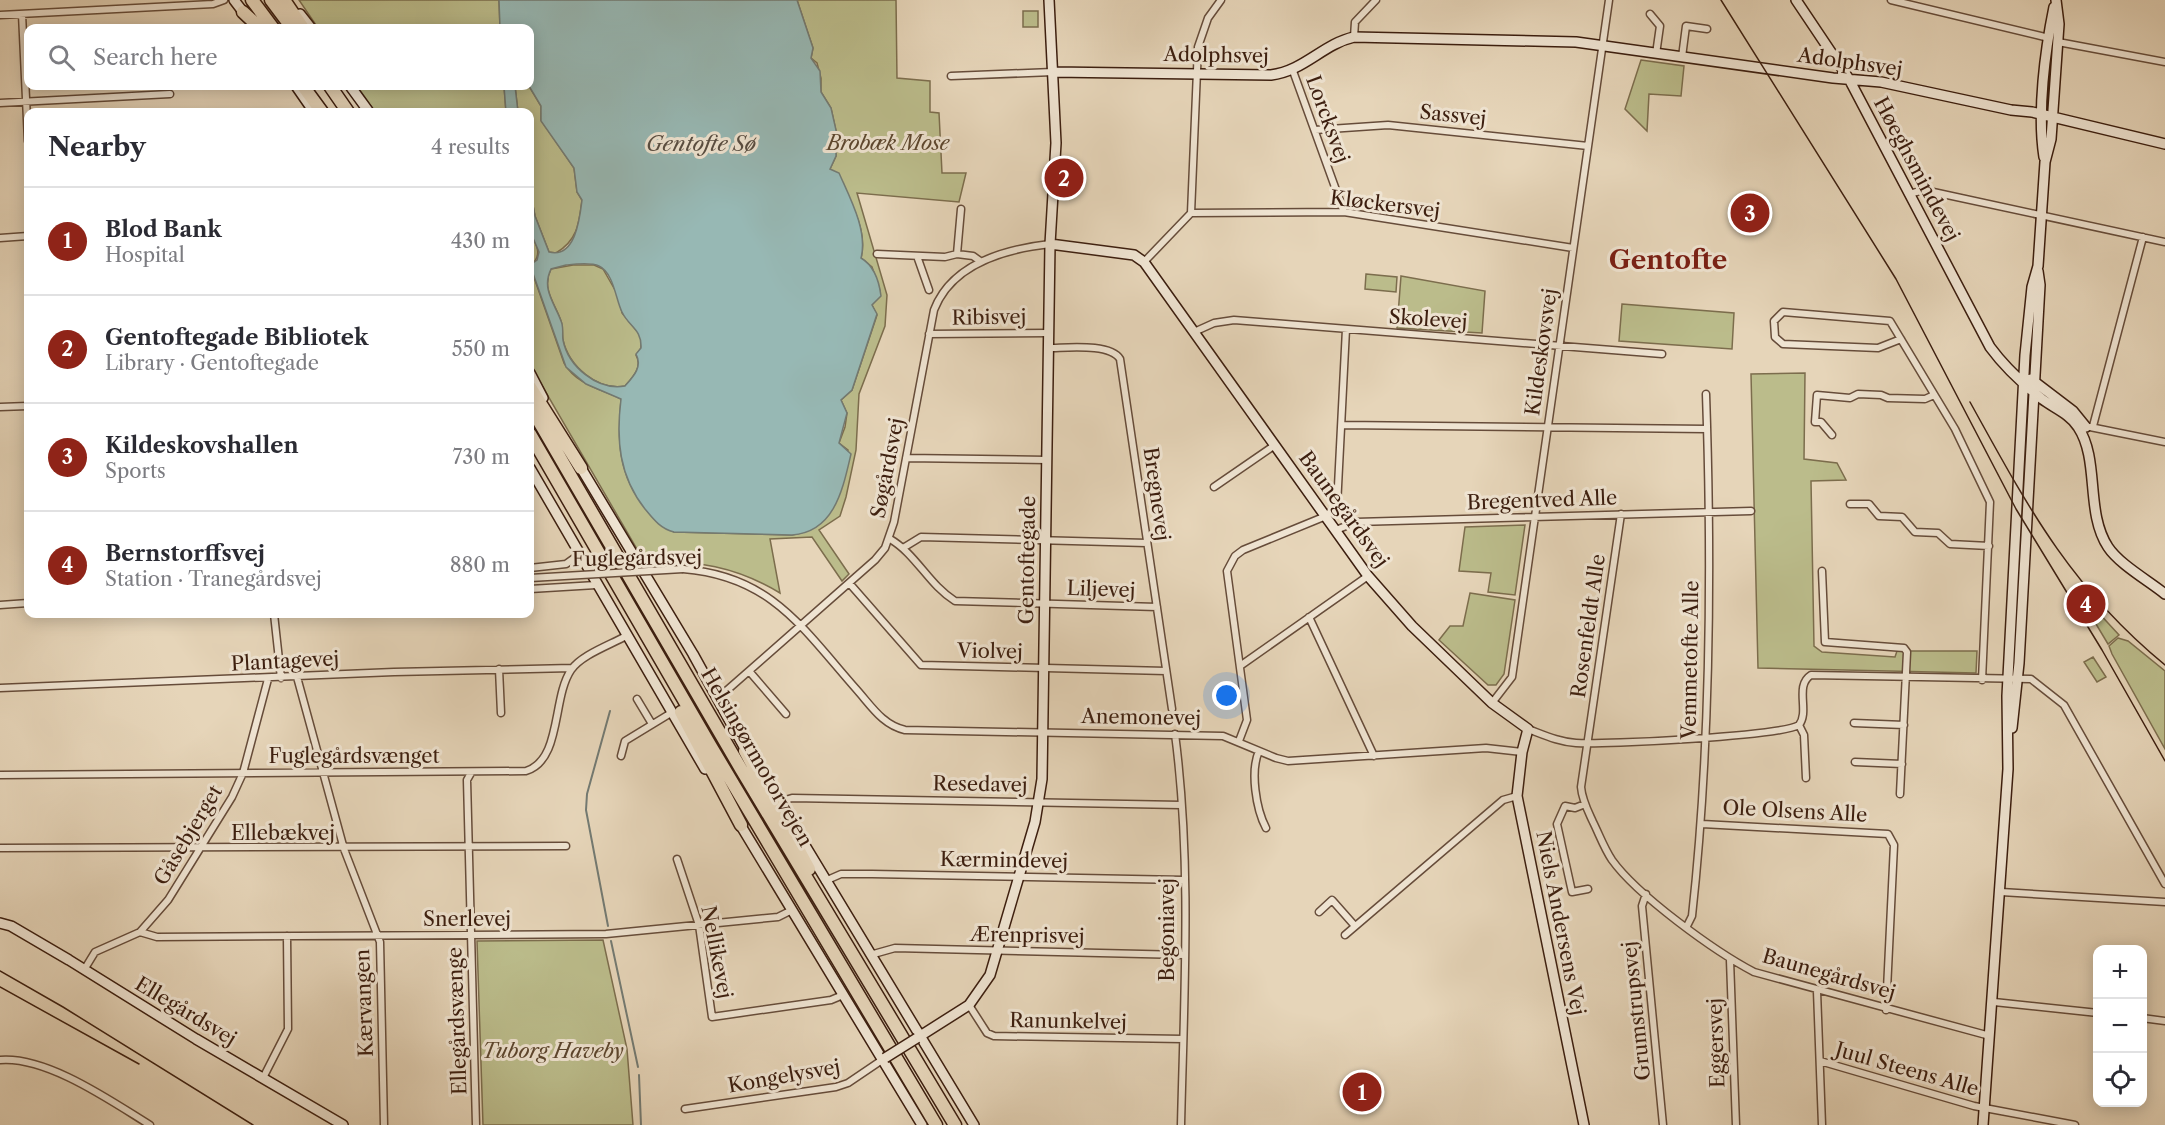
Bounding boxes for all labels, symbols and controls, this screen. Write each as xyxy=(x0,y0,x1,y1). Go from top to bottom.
search box xyxy=(24,24,534,90)
icon: search xyxy=(45,41,78,74)
street label: Adolphsvej xyxy=(1162,42,1269,68)
street label: Adolphsvej xyxy=(1795,43,1904,81)
text: Search here xyxy=(93,44,218,71)
street label: Lorcksvej xyxy=(1301,72,1355,166)
street label: Høeghsmindevej xyxy=(1869,93,1965,245)
street label: Sassvej xyxy=(1418,100,1488,130)
text: Nearby xyxy=(48,131,146,163)
water label: Gentofte Sø xyxy=(646,131,757,156)
park label: Brobæk Mose xyxy=(825,131,951,155)
text: 4 results xyxy=(431,135,510,159)
pin: 2 xyxy=(1044,156,1084,201)
street label: Kløckersvej xyxy=(1329,185,1441,223)
pin: 3 xyxy=(1730,190,1770,236)
text: Blod Bank xyxy=(105,216,222,243)
text: 1 xyxy=(63,229,72,253)
text: 430 m xyxy=(451,229,510,253)
text: Hospital xyxy=(105,243,185,267)
district label: Gentofte xyxy=(1609,244,1727,276)
street label: Kildeskovsvej xyxy=(1520,287,1562,417)
street label: Ribisvej xyxy=(951,304,1027,330)
street label: Skolevej xyxy=(1388,304,1468,334)
text: Gentoftegade Bibliotek xyxy=(105,324,368,351)
text: 2 xyxy=(62,337,73,361)
text: 550 m xyxy=(452,337,510,361)
text: Library · Gentoftegade xyxy=(105,351,319,375)
street label: Søgårdsvej xyxy=(866,416,908,520)
text: Kildeskovshallen xyxy=(105,432,299,459)
text: 3 xyxy=(62,445,73,469)
text: 730 m xyxy=(453,445,510,469)
street label: Bregnevej xyxy=(1139,446,1175,542)
street label: Baunegårdsvej xyxy=(1294,446,1394,572)
text: Sports xyxy=(105,459,166,483)
street label: Bregentved Alle xyxy=(1466,485,1618,515)
street label: Gentoftegade xyxy=(1014,496,1040,624)
text: Bernstorffsvej xyxy=(105,540,265,567)
street label: Fuglegårdsvej xyxy=(572,545,702,571)
text: 4 xyxy=(62,553,73,577)
text: 880 m xyxy=(450,553,510,577)
street label: Rosenfeldt Alle xyxy=(1566,553,1610,699)
text: Station · Tranegårdsvej xyxy=(105,567,322,591)
street label: Liljevej xyxy=(1066,576,1136,602)
street label: Vemmetofte Alle xyxy=(1677,580,1703,741)
pin: 4 xyxy=(2066,582,2106,626)
street label: Violvej xyxy=(956,638,1023,664)
street label: Plantagevej xyxy=(230,646,340,676)
street label: Helsingørmotorvejen xyxy=(696,664,818,851)
your location xyxy=(1212,681,1241,710)
street label: Anemonevej xyxy=(1080,704,1201,730)
street label: Fuglegårdsvænget xyxy=(268,744,440,768)
street label: Resedavej xyxy=(932,771,1028,797)
street label: Gåsebjerget xyxy=(149,781,227,889)
street label: Ole Olsens Alle xyxy=(1722,795,1868,827)
street label: Ellebækvej xyxy=(231,821,335,845)
street label: Niels Andersens Vej xyxy=(1531,829,1591,1017)
street label: Kærmindevej xyxy=(940,847,1068,873)
street label: Begoniavej xyxy=(1155,878,1179,982)
street label: Nellikevej xyxy=(696,904,738,1000)
street label: Snerlevej xyxy=(423,907,511,931)
street label: Ærenprisvej xyxy=(968,922,1085,948)
street label: Grumstrupsvej xyxy=(1617,940,1655,1082)
street label: Baunegårdsvej xyxy=(1760,943,1898,1005)
map controls xyxy=(2093,945,2147,1107)
button: + xyxy=(2093,945,2147,999)
street label: Ellegårdsvænge xyxy=(442,947,472,1095)
street label: Kærvangen xyxy=(350,948,378,1057)
street label: Ellegårdsvej xyxy=(131,971,241,1051)
street label: Eggersvej xyxy=(1702,998,1730,1088)
button: − xyxy=(2093,999,2147,1053)
street label: Ranunkelvej xyxy=(1009,1008,1127,1034)
street label: Juul Steens Alle xyxy=(1830,1036,1981,1101)
park label: Tuborg Haveby xyxy=(482,1039,624,1063)
button: locate xyxy=(2093,1053,2147,1107)
street label: Kongelysvej xyxy=(726,1054,842,1098)
pin: 1 xyxy=(1342,1070,1382,1114)

